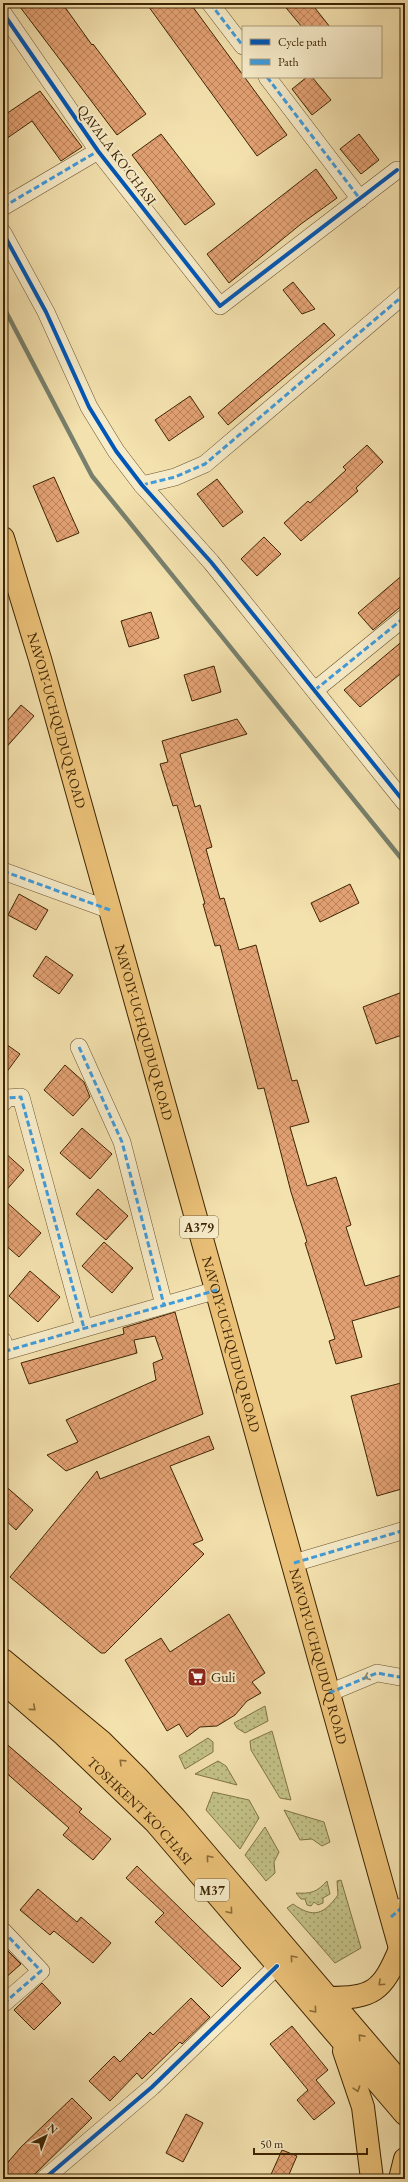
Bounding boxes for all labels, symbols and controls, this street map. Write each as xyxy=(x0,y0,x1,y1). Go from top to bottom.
legend xyxy=(242,26,382,78)
text: Cycle path xyxy=(278,34,327,50)
text: Path xyxy=(278,54,299,70)
street label: QAVALA KO'CHASI xyxy=(73,101,161,209)
street label: NAVOIY-UCHQUDUQ ROAD xyxy=(23,630,90,811)
street label: NAVOIY-UCHQUDUQ ROAD xyxy=(111,942,177,1123)
road number: A379 xyxy=(180,1216,218,1238)
street label: NAVOIY-UCHQUDUQ ROAD xyxy=(198,1254,265,1435)
street label: NAVOIY-UCHQUDUQ ROAD xyxy=(285,1566,352,1747)
supermarket icon: Guli xyxy=(186,1666,208,1688)
place label: Guli xyxy=(211,1668,236,1686)
one-way arrow xyxy=(364,1672,372,1680)
one-way arrow xyxy=(28,1703,35,1710)
street label: TOSHKENT KO'CHASI xyxy=(83,1753,197,1868)
one-way arrow xyxy=(119,1759,127,1767)
one-way arrow xyxy=(206,1856,213,1863)
road number: M37 xyxy=(195,1879,229,1901)
one-way arrow xyxy=(226,1906,233,1914)
one-way arrow xyxy=(290,1955,297,1962)
one-way arrow xyxy=(379,1978,386,1985)
one-way arrow xyxy=(310,2005,317,2012)
one-way arrow xyxy=(359,2035,366,2042)
one-way arrow xyxy=(352,2085,361,2092)
north arrow xyxy=(26,2116,66,2156)
text: N xyxy=(45,2120,61,2137)
scale bar xyxy=(254,2130,367,2156)
text: 50 m xyxy=(260,2136,284,2152)

